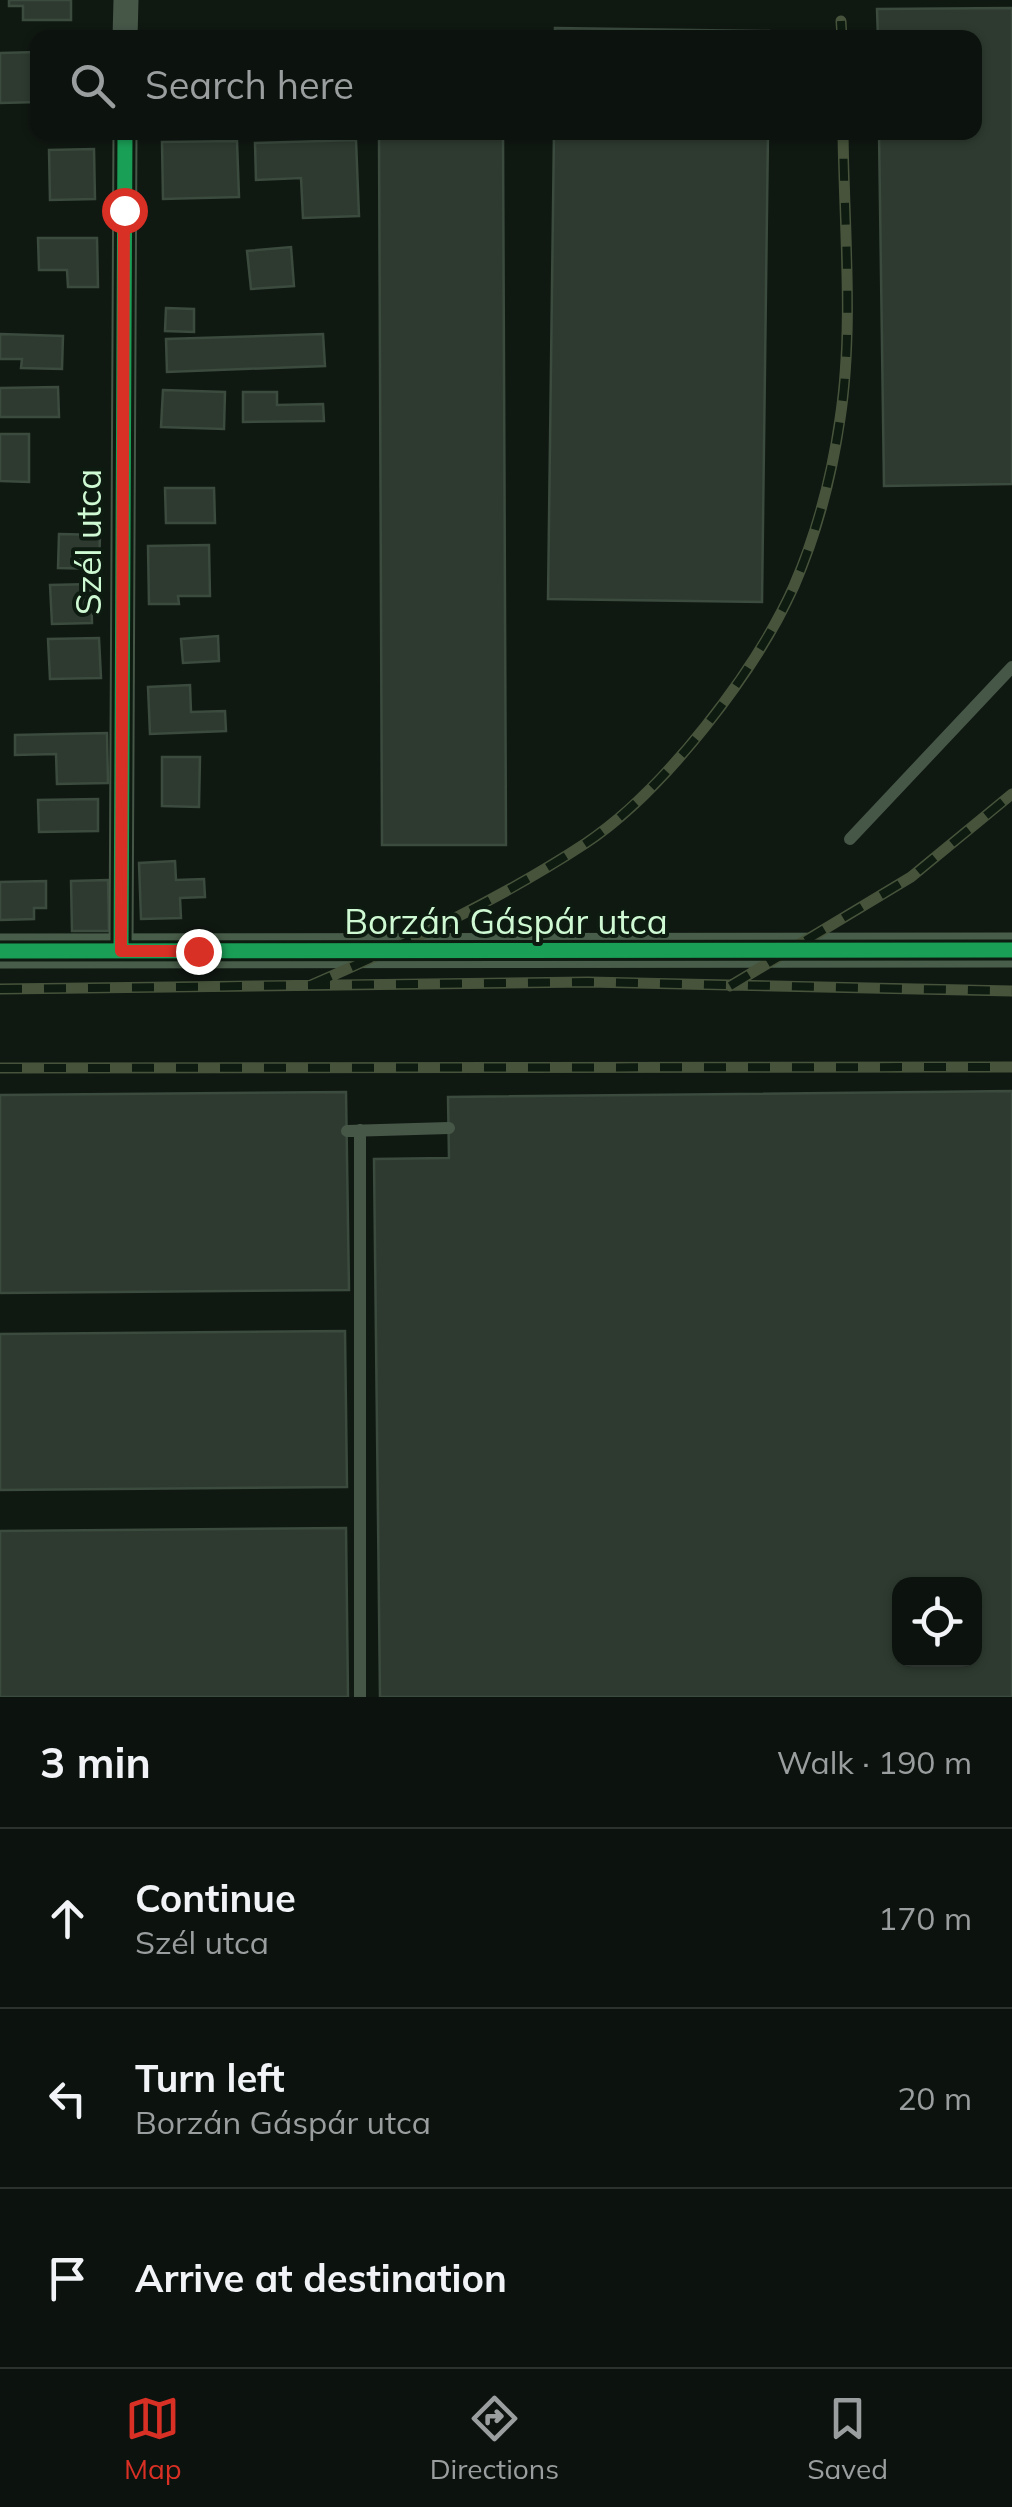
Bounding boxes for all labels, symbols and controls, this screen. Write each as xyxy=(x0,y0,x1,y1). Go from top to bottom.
search box xyxy=(30,30,982,140)
icon: search xyxy=(65,58,120,113)
text: Search here xyxy=(145,61,354,109)
route start xyxy=(102,188,148,234)
street label: Szél utca xyxy=(66,469,110,615)
street label: Borzán Gáspár utca xyxy=(344,899,668,943)
route end xyxy=(176,929,222,975)
map controls xyxy=(892,1577,982,1667)
button: locate xyxy=(892,1577,982,1667)
text: 3 min xyxy=(40,1736,151,1789)
text: Walk · 190 m xyxy=(777,1742,972,1782)
text: Continue xyxy=(135,1874,296,1922)
icon: ahead xyxy=(40,1891,95,1946)
text: 170 m xyxy=(878,1898,972,1938)
text: Szél utca xyxy=(135,1922,269,1962)
text: Turn left xyxy=(135,2054,285,2102)
icon: left xyxy=(40,2071,95,2126)
text: 20 m xyxy=(897,2078,972,2118)
text: Borzán Gáspár utca xyxy=(135,2102,431,2142)
icon: arrive xyxy=(40,2251,95,2306)
text: Arrive at destination xyxy=(135,2254,507,2302)
tab: Map xyxy=(124,2391,182,2486)
tab: Directions xyxy=(430,2391,559,2486)
tab: Saved xyxy=(807,2391,888,2486)

